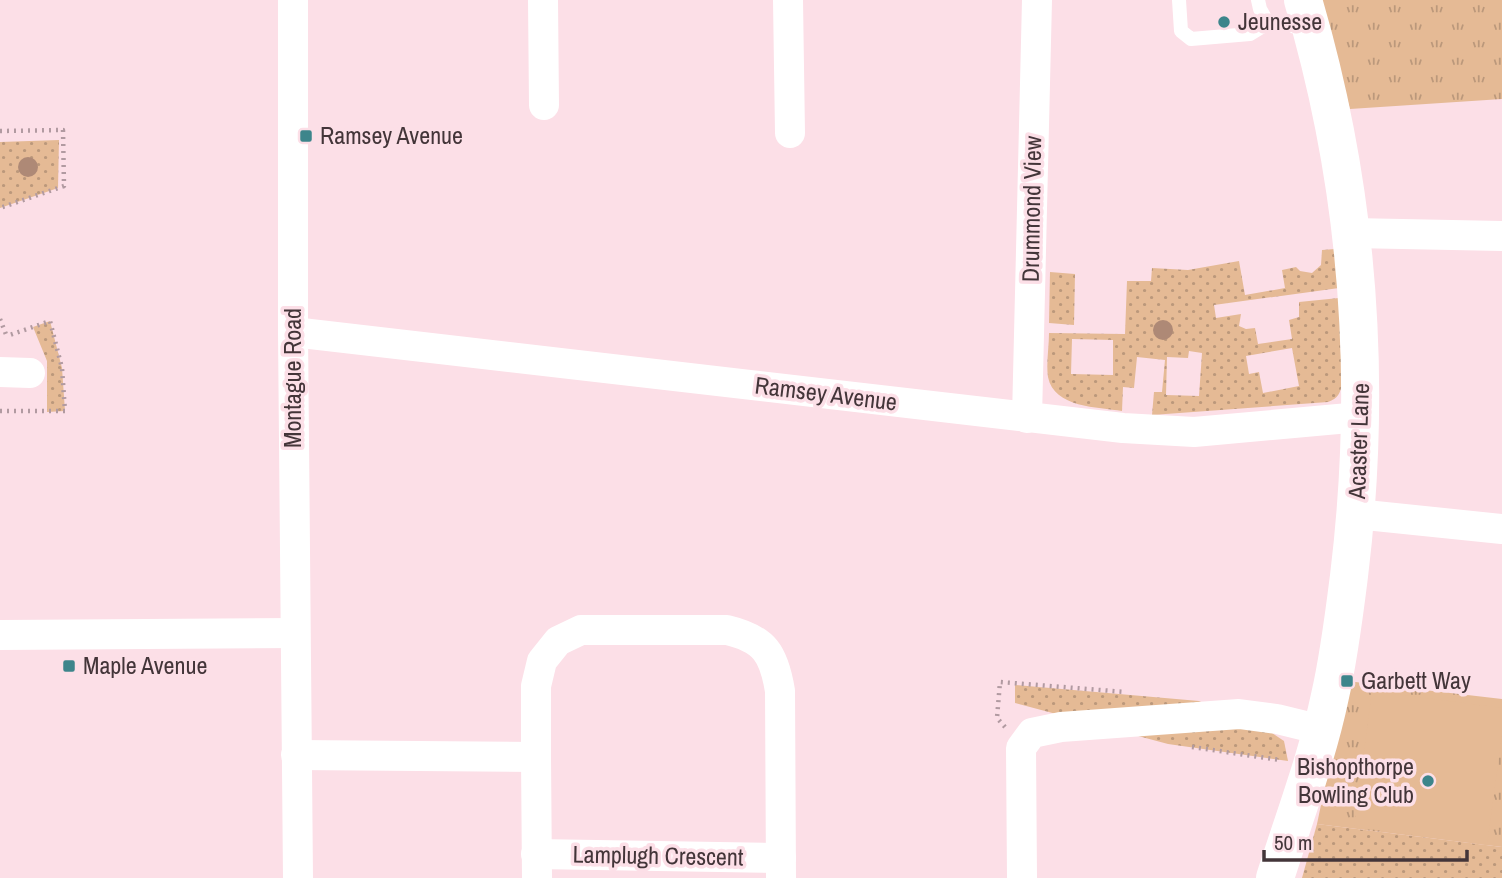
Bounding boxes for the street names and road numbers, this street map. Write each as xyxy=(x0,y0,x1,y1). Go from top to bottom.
street label: Drummond View xyxy=(1014,135,1048,282)
street label: Montague Road xyxy=(276,308,308,448)
street label: Ramsey Avenue xyxy=(753,368,899,418)
street label: Acaster Lane xyxy=(1340,382,1376,500)
street label: Lamplugh Crescent xyxy=(572,838,744,872)

